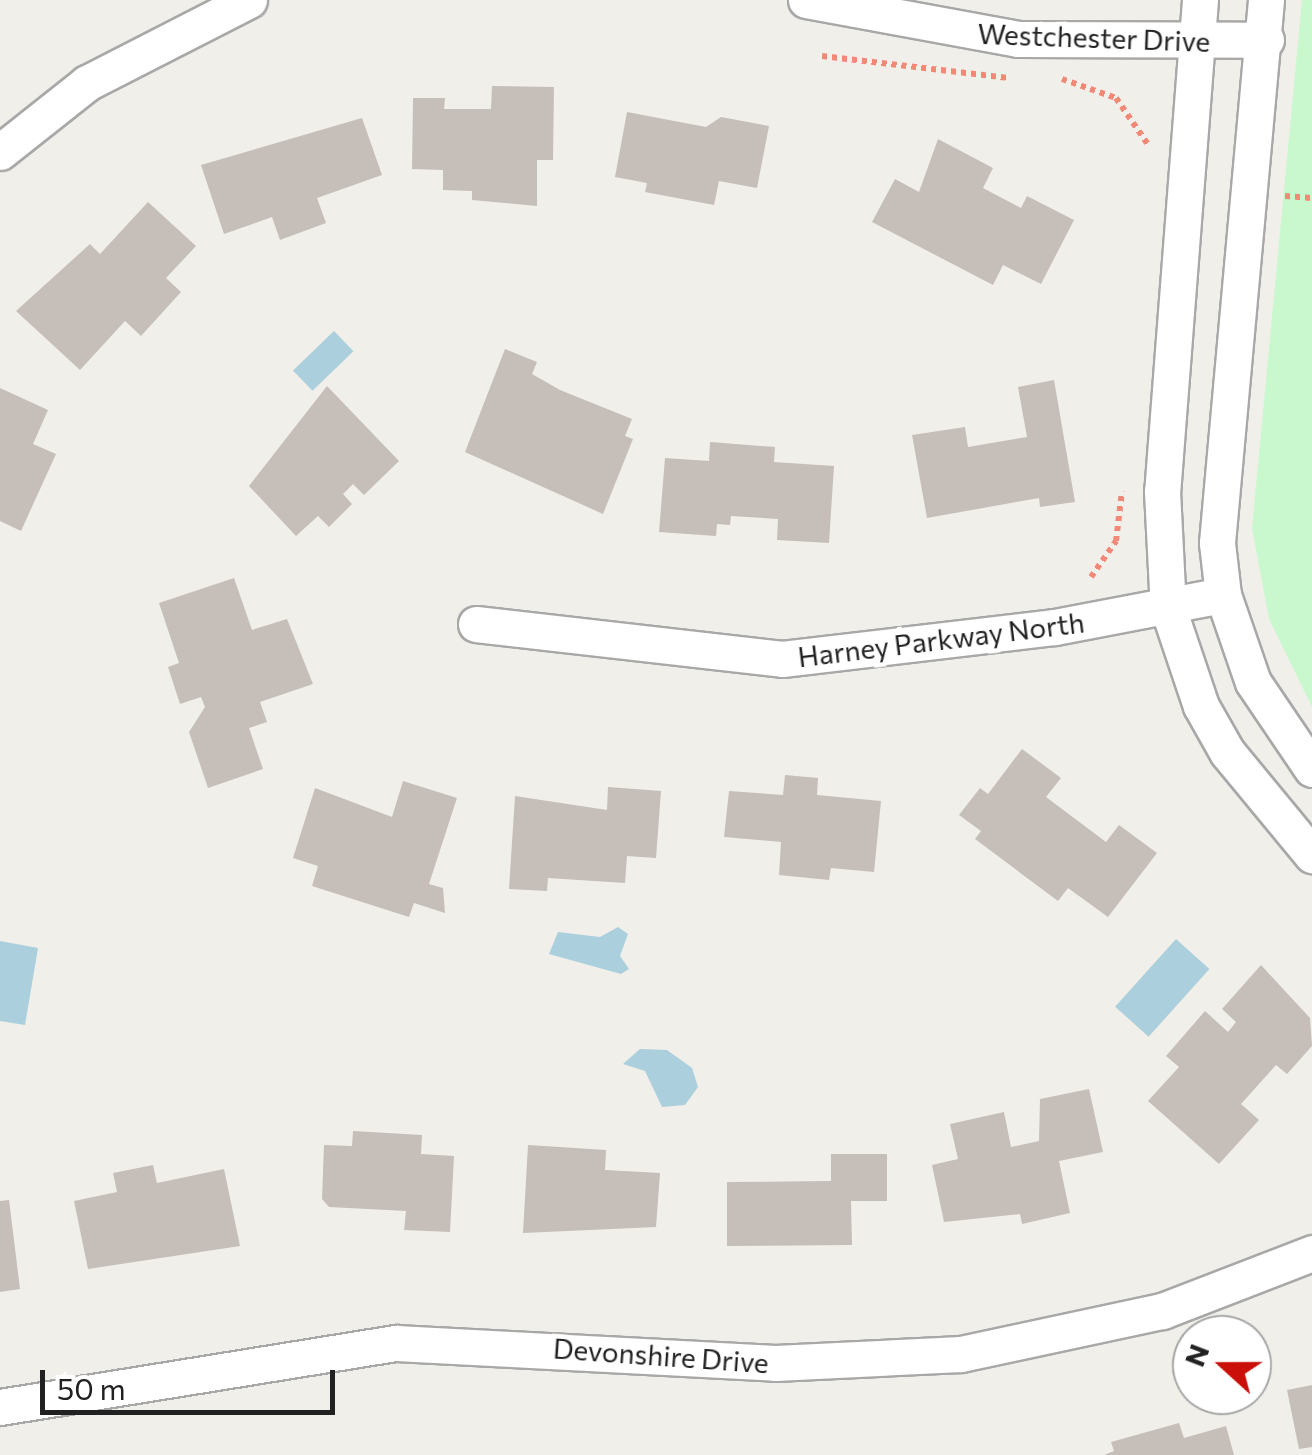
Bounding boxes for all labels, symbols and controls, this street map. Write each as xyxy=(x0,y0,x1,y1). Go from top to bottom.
street label: Westchester Drive xyxy=(977,16,1211,58)
street label: Harney Parkway North xyxy=(796,605,1086,673)
north arrow xyxy=(1172,1315,1272,1415)
street label: Devonshire Drive xyxy=(552,1331,770,1379)
text: N xyxy=(1176,1339,1215,1371)
scale bar xyxy=(45,1350,340,1412)
text: 50 m xyxy=(57,1369,126,1406)

